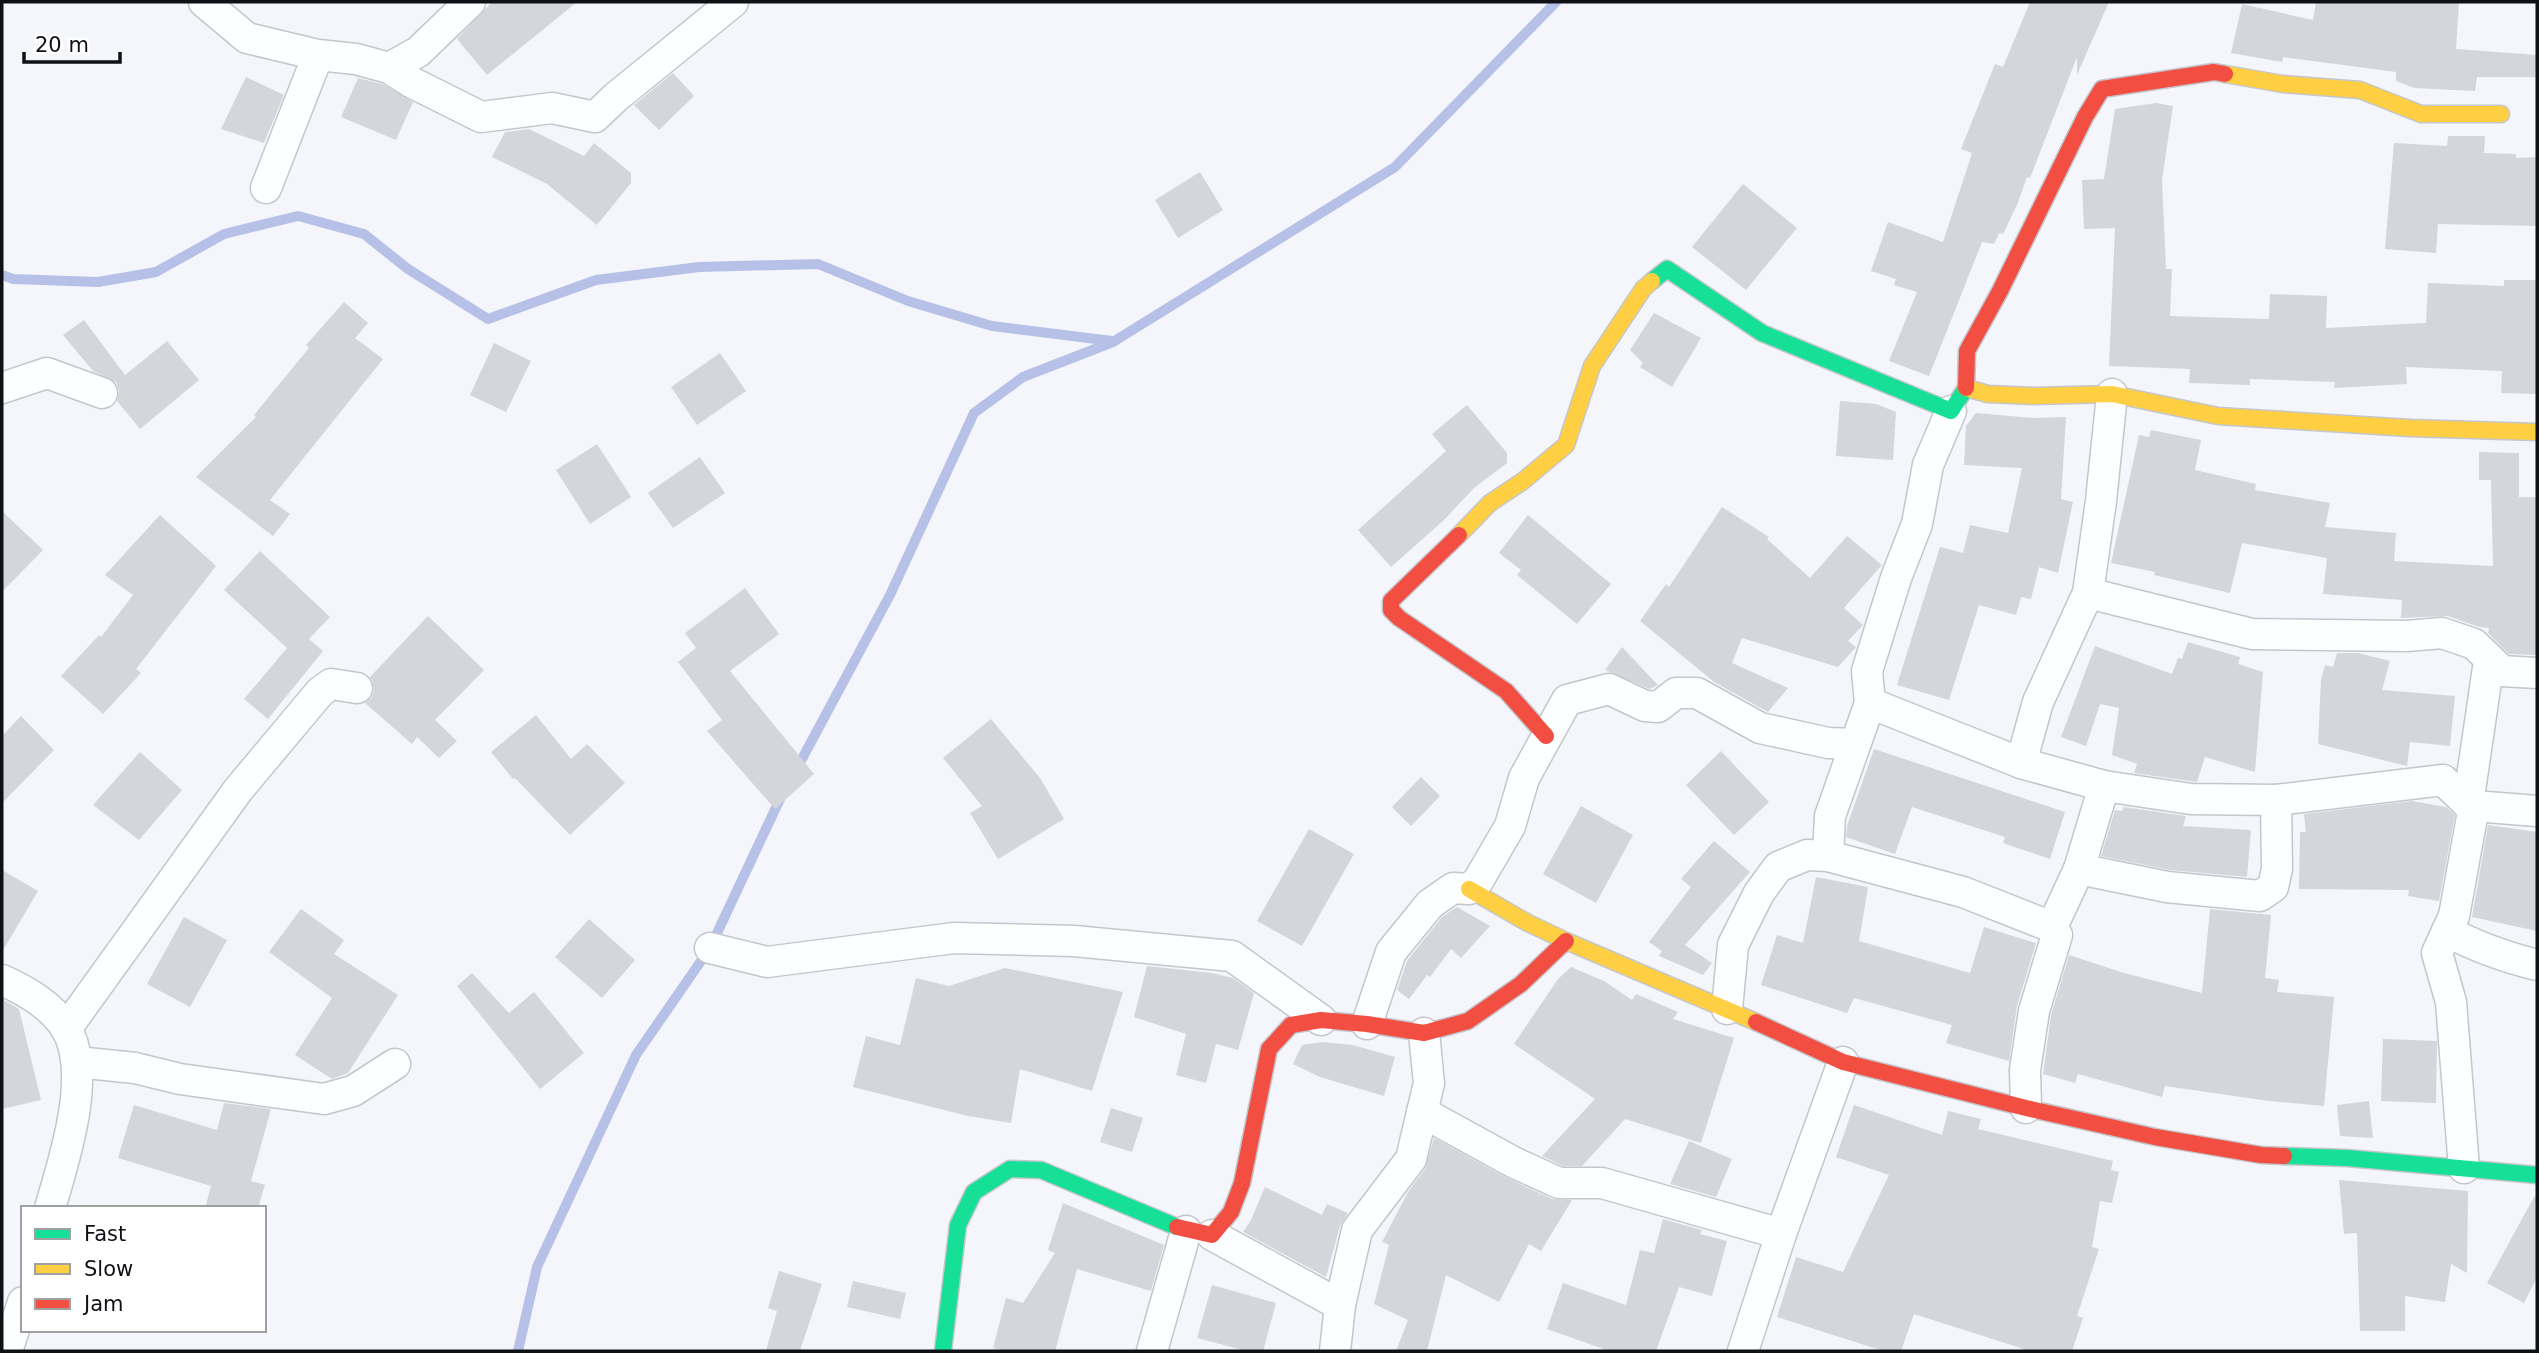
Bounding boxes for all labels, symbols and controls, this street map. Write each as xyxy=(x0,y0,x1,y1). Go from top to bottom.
scale bar xyxy=(24,21,121,65)
text: 20 m xyxy=(35,33,89,57)
legend xyxy=(21,1206,266,1332)
text: Fast xyxy=(84,1222,126,1246)
text: Slow xyxy=(84,1257,133,1281)
text: Jam xyxy=(82,1292,124,1316)

